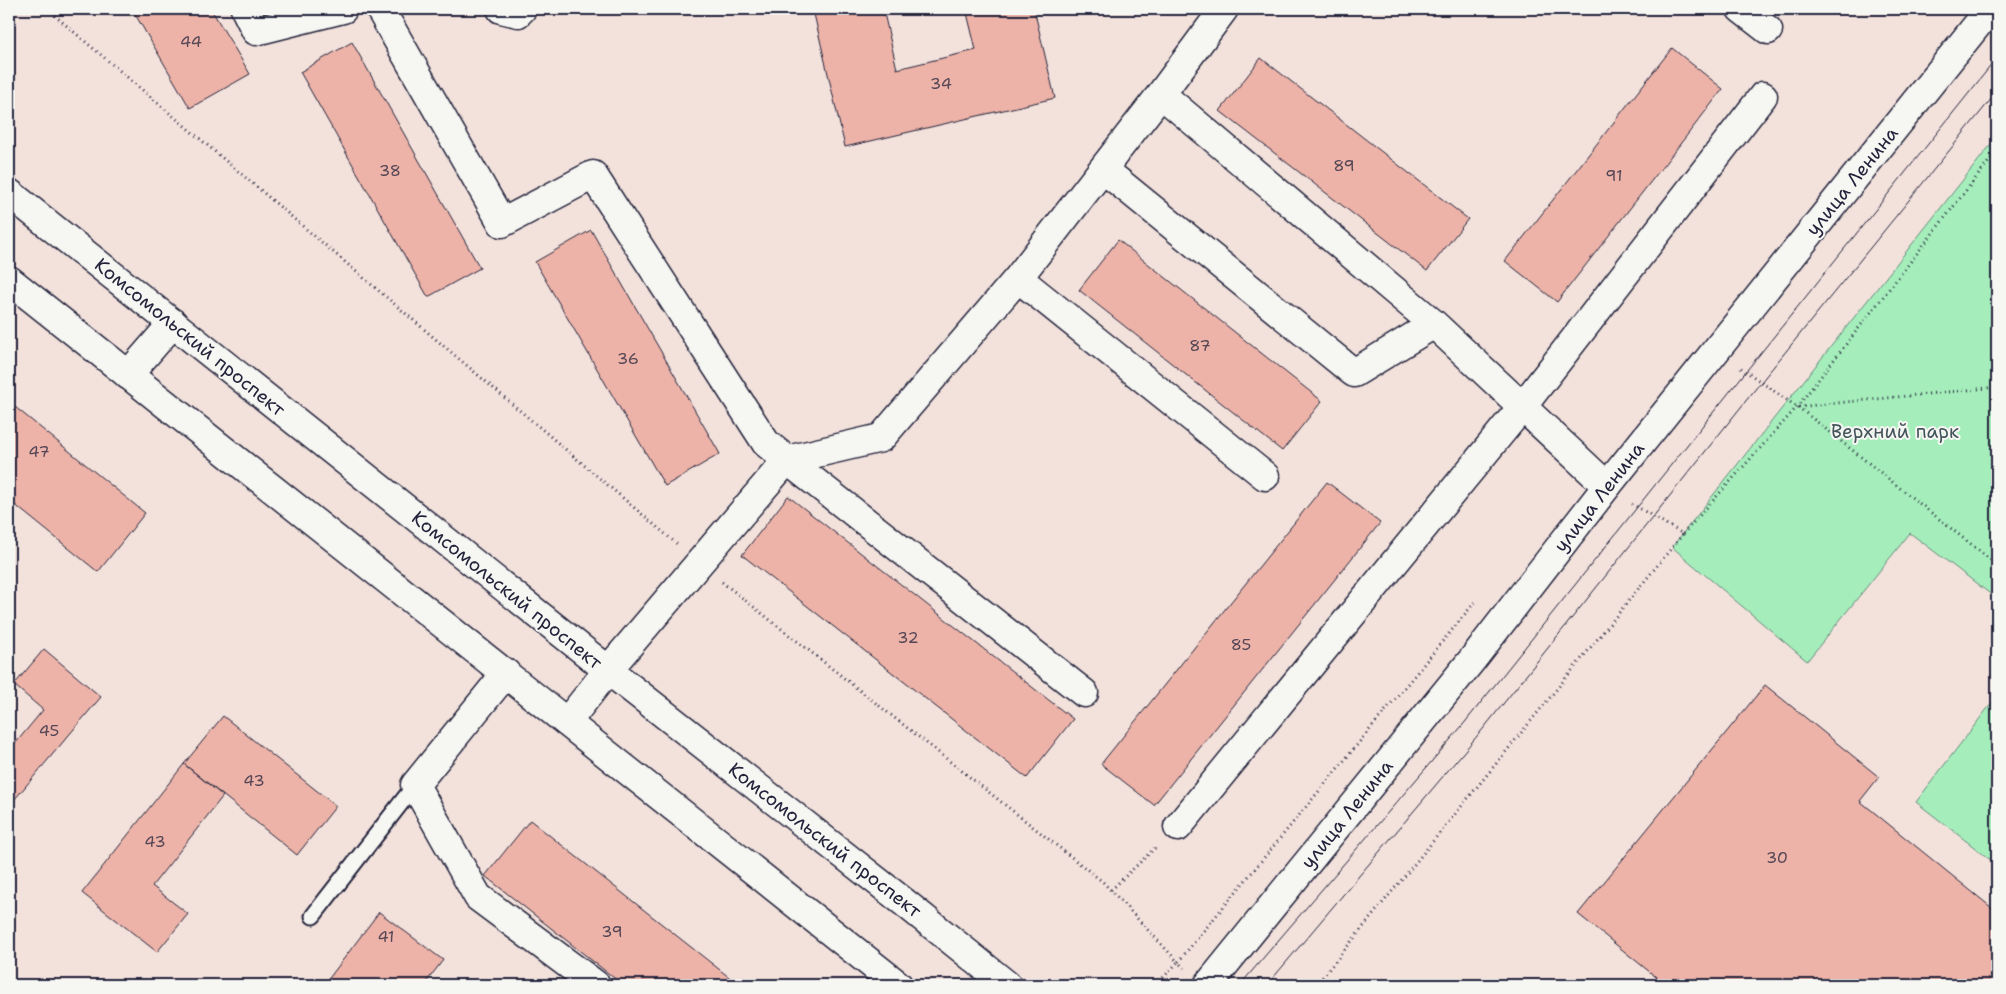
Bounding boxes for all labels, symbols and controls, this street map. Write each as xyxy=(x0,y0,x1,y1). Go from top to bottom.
house number: 44 xyxy=(180,31,202,52)
house number: 34 xyxy=(930,73,952,94)
street label: улица Ленина xyxy=(1800,121,1904,241)
house number: 89 xyxy=(1333,155,1355,176)
house number: 38 xyxy=(379,160,401,181)
house number: 91 xyxy=(1605,165,1623,186)
street label: Комсомольский проспект xyxy=(89,252,291,422)
house number: 87 xyxy=(1189,335,1211,356)
house number: 36 xyxy=(617,348,639,369)
park label: Верхний парк xyxy=(1831,419,1959,444)
street label: улица Ленина xyxy=(1548,437,1650,557)
house number: 47 xyxy=(28,441,50,462)
street label: Комсомольский проспект xyxy=(406,505,608,675)
house number: 32 xyxy=(897,627,919,648)
house number: 85 xyxy=(1231,634,1251,655)
house number: 45 xyxy=(39,720,59,741)
street label: улица Ленина xyxy=(1295,754,1399,874)
street label: Комсомольский проспект xyxy=(723,757,927,923)
house number: 43 xyxy=(243,770,265,791)
house number: 43 xyxy=(144,831,166,852)
house number: 30 xyxy=(1766,847,1788,868)
house number: 39 xyxy=(601,921,623,942)
house number: 41 xyxy=(377,926,395,947)

